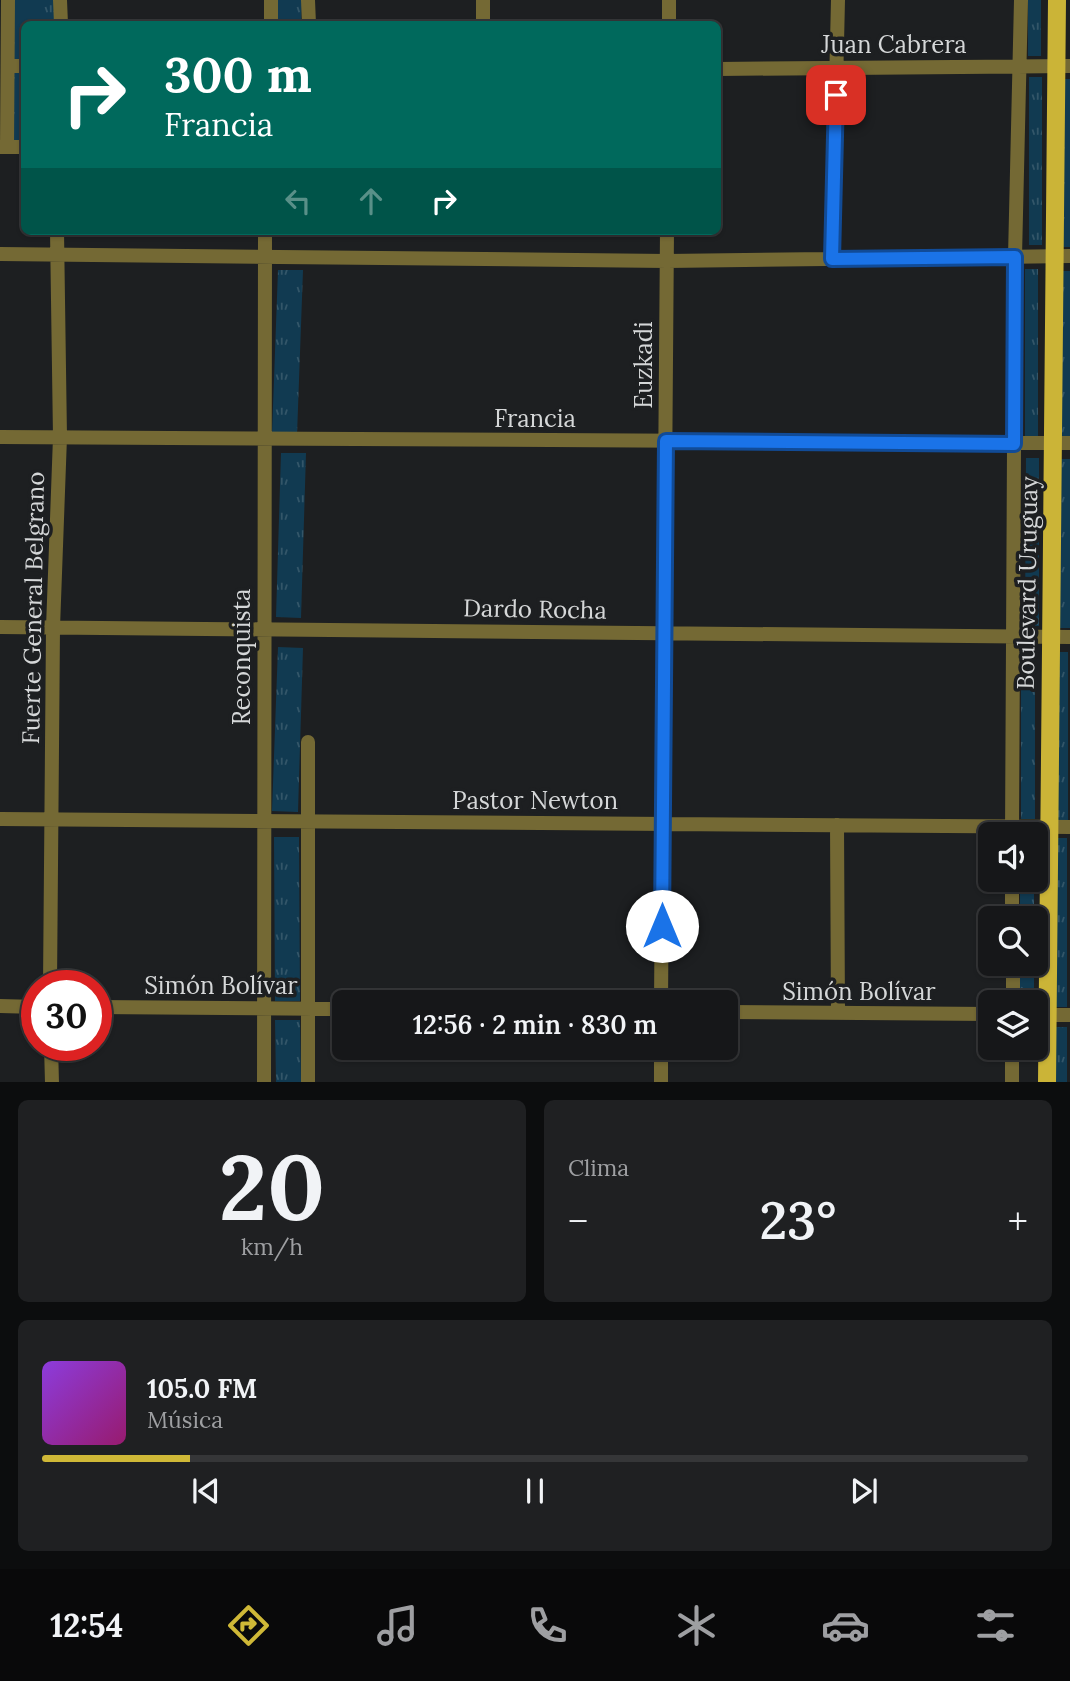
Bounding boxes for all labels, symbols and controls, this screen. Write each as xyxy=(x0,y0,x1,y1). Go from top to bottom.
street label: Juan Cabrera xyxy=(820,29,967,60)
text: 300 m xyxy=(164,43,312,105)
icon: right xyxy=(49,49,140,140)
pin xyxy=(806,65,866,125)
icon: arrive xyxy=(817,76,855,114)
text: Francia xyxy=(164,104,273,145)
icon: left xyxy=(279,182,317,220)
icon: ahead xyxy=(352,182,390,220)
icon: right xyxy=(425,182,463,220)
street label: Euzkadi xyxy=(628,321,659,409)
street label: Francia xyxy=(494,403,576,434)
street label: Fuerte General Belgrano xyxy=(15,471,51,745)
street label: Boulevard Uruguay xyxy=(1010,476,1044,690)
street label: Reconquista xyxy=(226,589,257,725)
street label: Dardo Rocha xyxy=(463,592,607,626)
street label: Pastor Newton xyxy=(452,785,618,816)
map controls xyxy=(978,822,1048,1060)
button: sound xyxy=(978,822,1048,892)
position arrow xyxy=(625,889,699,963)
button: search xyxy=(978,906,1048,976)
speed limit sign: 30 xyxy=(21,970,112,1061)
street label: Simón Bolívar xyxy=(144,970,298,1001)
street label: Simón Bolívar xyxy=(782,976,936,1007)
button: layers xyxy=(978,990,1048,1060)
text: 12:56 · 2 min · 830 m xyxy=(413,1008,657,1041)
text: 20 xyxy=(219,1128,325,1245)
text: Clima xyxy=(568,1153,629,1182)
text: 23° xyxy=(760,1187,836,1253)
text: − xyxy=(568,1197,588,1245)
text: + xyxy=(1008,1197,1028,1245)
text: km/h xyxy=(241,1232,303,1261)
text: 105.0 FM xyxy=(147,1372,257,1405)
text: Música xyxy=(147,1405,223,1434)
icon: previous xyxy=(187,1472,225,1510)
icon: pause xyxy=(516,1472,554,1510)
icon: next xyxy=(845,1472,883,1510)
icon: directions xyxy=(224,1601,273,1650)
icon: music xyxy=(373,1601,422,1650)
icon: phone xyxy=(523,1601,572,1650)
icon: climate xyxy=(672,1601,721,1650)
icon: car xyxy=(821,1601,870,1650)
icon: filters xyxy=(971,1601,1020,1650)
text: 12:54 xyxy=(50,1605,123,1646)

